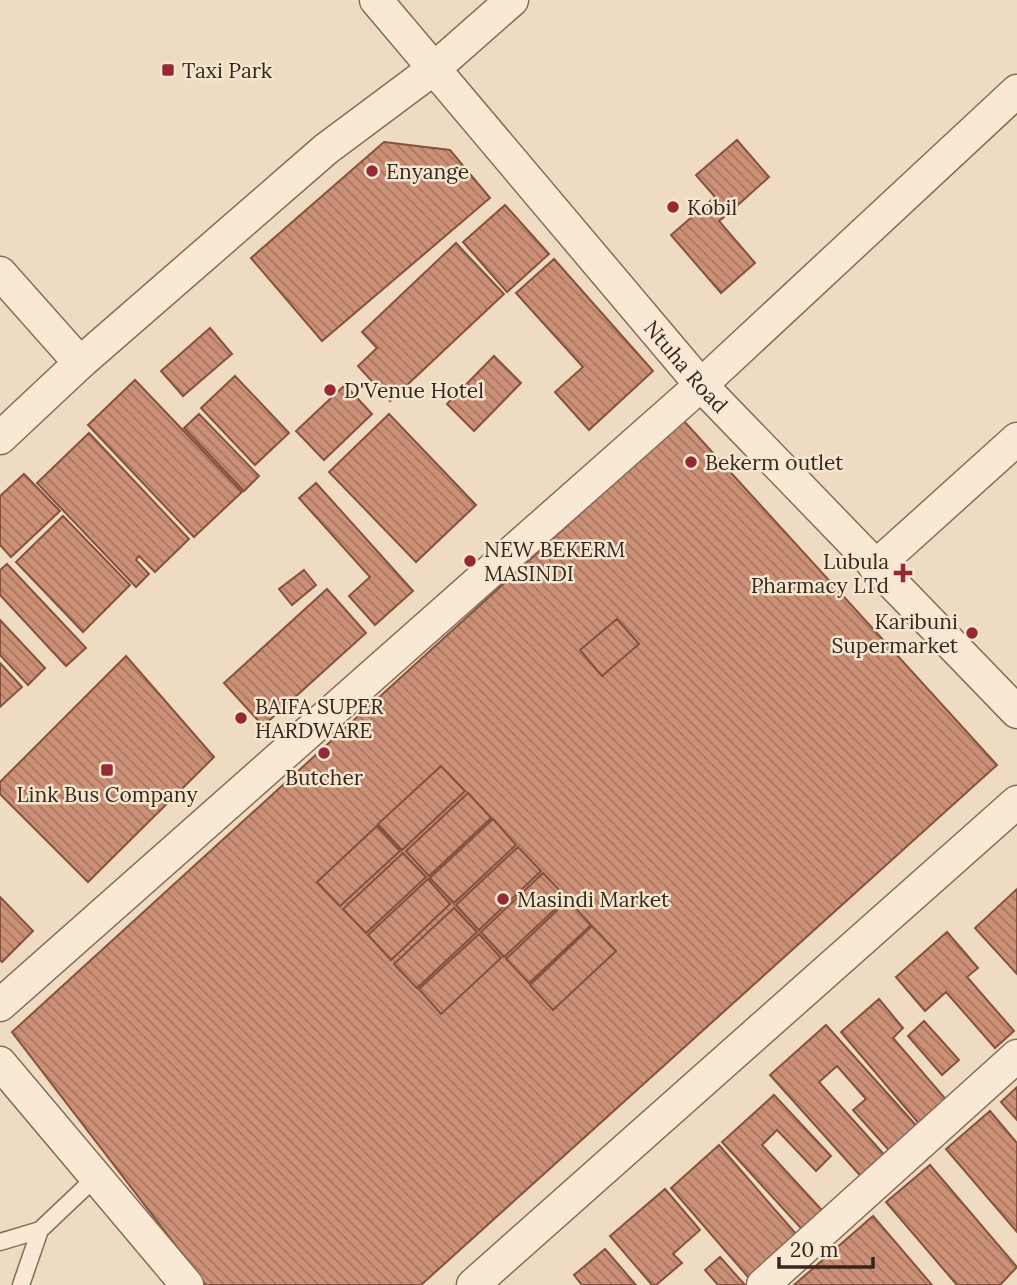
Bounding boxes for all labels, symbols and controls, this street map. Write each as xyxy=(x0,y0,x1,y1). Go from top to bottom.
place label: Taxi Park xyxy=(182,57,273,84)
marker: Taxi Park xyxy=(160,62,176,78)
place label: Enyange xyxy=(386,158,469,185)
marker: Enyange xyxy=(364,163,380,179)
place label: Kobil xyxy=(687,194,737,221)
marker: Kobil xyxy=(665,199,681,215)
street label: Ntuha Road xyxy=(638,314,734,418)
place label: D'Venue Hotel xyxy=(344,377,484,404)
marker: D'Venue Hotel xyxy=(322,382,338,398)
place label: Bekerm outlet xyxy=(705,449,844,476)
marker: Bekerm outlet xyxy=(683,454,699,470)
place label: NEW BEKERM MASINDI xyxy=(484,536,625,587)
place label: Lubula Pharmacy LTd xyxy=(751,548,889,599)
marker: NEW BEKERM MASINDI xyxy=(462,553,478,569)
marker: Lubula Pharmacy LTd xyxy=(895,565,911,581)
place label: Karibuni Supermarket xyxy=(832,608,959,659)
marker: Karibuni Supermarket xyxy=(964,625,980,641)
place label: BAIFA SUPER HARDWARE xyxy=(255,693,384,744)
marker: BAIFA SUPER HARDWARE xyxy=(233,710,249,726)
marker: Butcher xyxy=(316,745,332,761)
marker: Link Bus Company xyxy=(99,762,115,778)
place label: Butcher xyxy=(285,764,363,791)
place label: Link Bus Company xyxy=(16,781,198,808)
place label: Masindi Market xyxy=(517,886,670,913)
marker: Masindi Market xyxy=(495,891,511,907)
scale bar xyxy=(779,1226,874,1270)
text: 20 m xyxy=(790,1236,839,1263)

